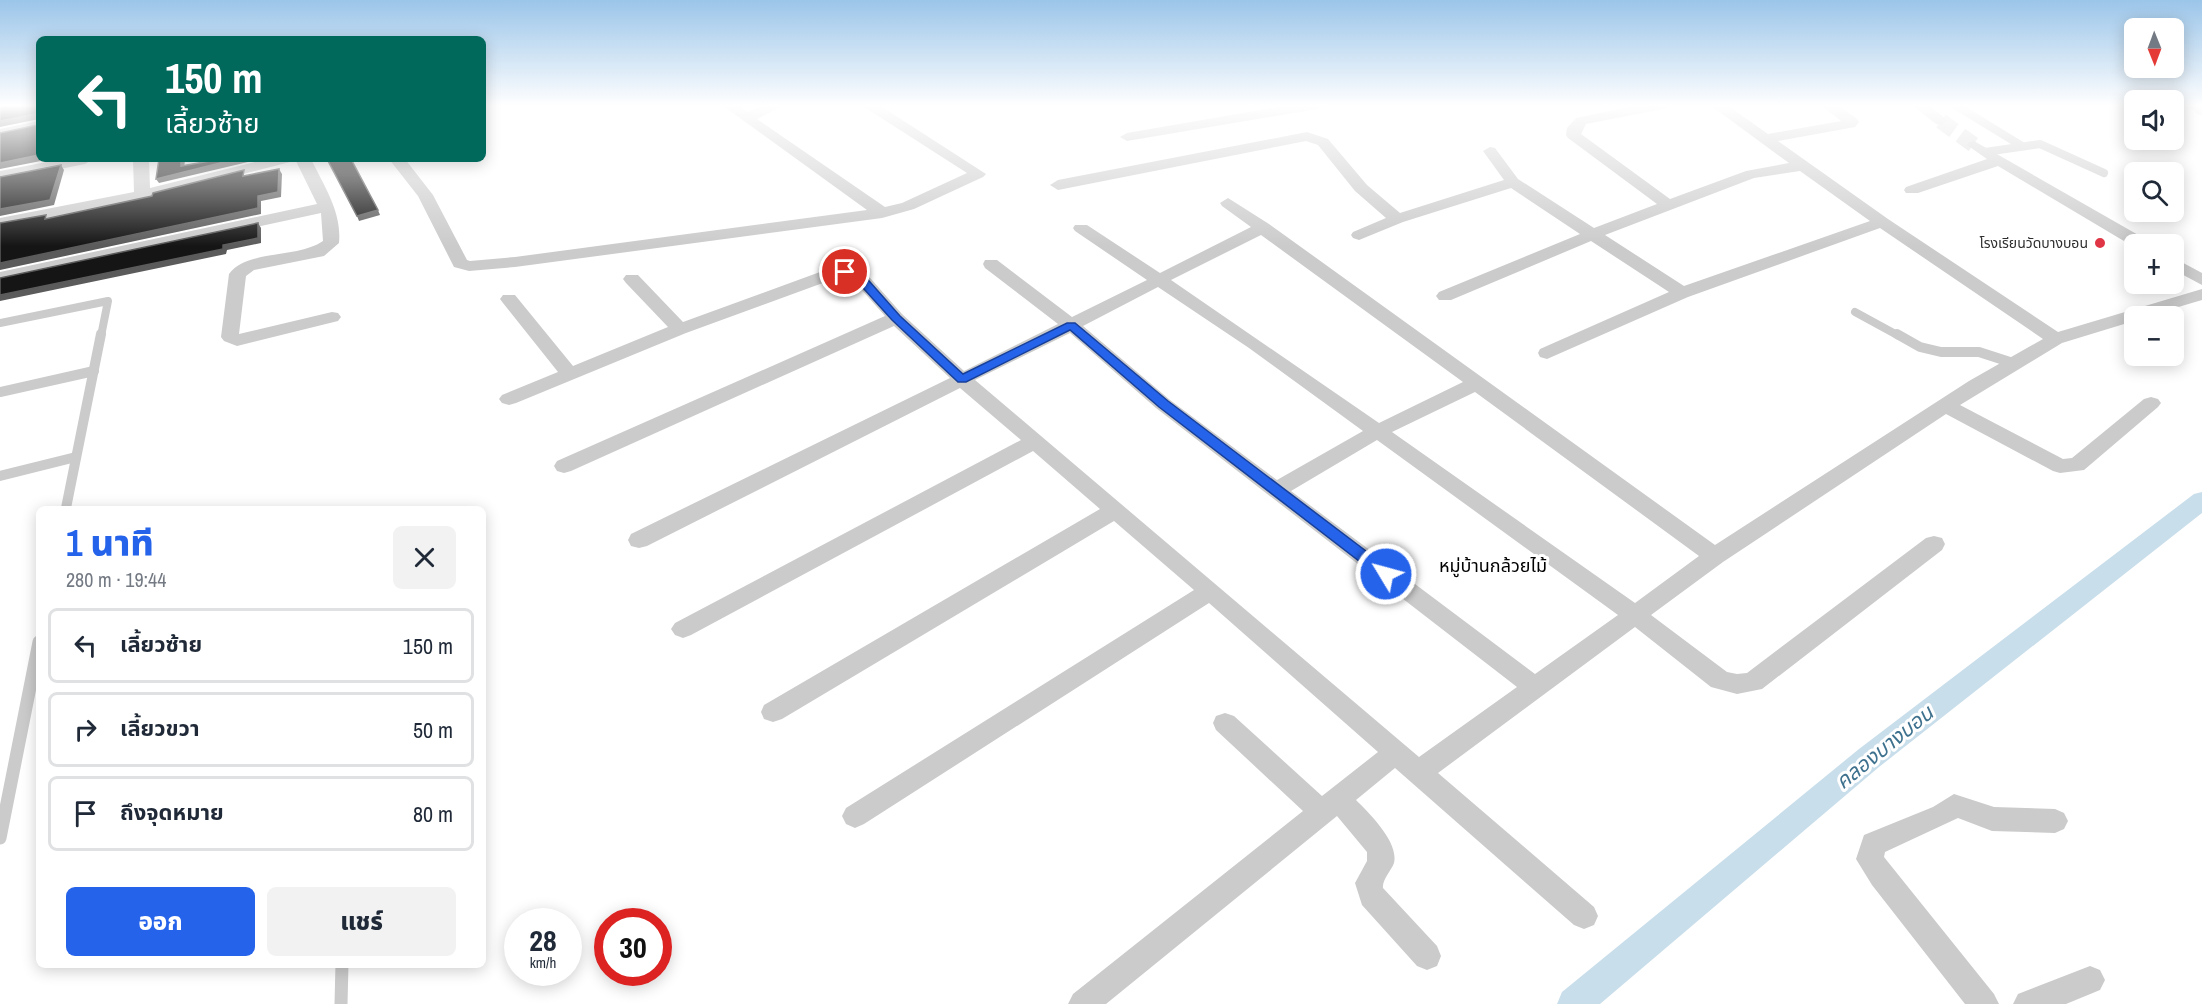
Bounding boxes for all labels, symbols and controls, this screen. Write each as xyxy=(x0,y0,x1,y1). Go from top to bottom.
north arrow xyxy=(2124,18,2184,78)
map controls xyxy=(2124,18,2184,366)
text: 150 m xyxy=(165,50,263,106)
icon: left xyxy=(66,60,144,138)
button: sound xyxy=(2124,90,2184,150)
text: เลี้ยวซ้าย xyxy=(165,105,259,141)
button: search xyxy=(2124,162,2184,222)
place label: โรงเรียนวัดบางบอน xyxy=(1980,234,2088,252)
button: + xyxy=(2124,234,2184,294)
marker: โรงเรียนวัดบางบอน xyxy=(2093,236,2107,250)
pin xyxy=(819,246,870,297)
icon: arrive xyxy=(828,255,861,288)
button: − xyxy=(2124,306,2184,366)
text: 1 นาที xyxy=(66,519,154,567)
button: close xyxy=(393,526,456,589)
position arrow xyxy=(1354,542,1418,606)
district label: หมู่บ้านกล้วยไม้ xyxy=(1439,553,1547,578)
text: 280 m · 19:44 xyxy=(66,566,166,593)
icon: left xyxy=(69,629,102,662)
text: เลี้ยวซ้าย xyxy=(120,629,202,659)
text: 150 m xyxy=(403,631,453,661)
water label: คลองบางบอน xyxy=(1829,698,1940,796)
icon: right xyxy=(69,713,102,746)
text: เลี้ยวขวา xyxy=(120,713,200,743)
text: 50 m xyxy=(413,715,453,745)
icon: arrive xyxy=(69,797,102,830)
text: ถึงจุดหมาย xyxy=(120,797,224,827)
text: 80 m xyxy=(413,799,453,829)
button: ออก xyxy=(66,887,255,956)
button: แชร์ xyxy=(267,887,456,956)
speed limit sign: 30 xyxy=(594,908,672,986)
text: 28 xyxy=(529,920,557,960)
text: km/h xyxy=(530,952,556,973)

